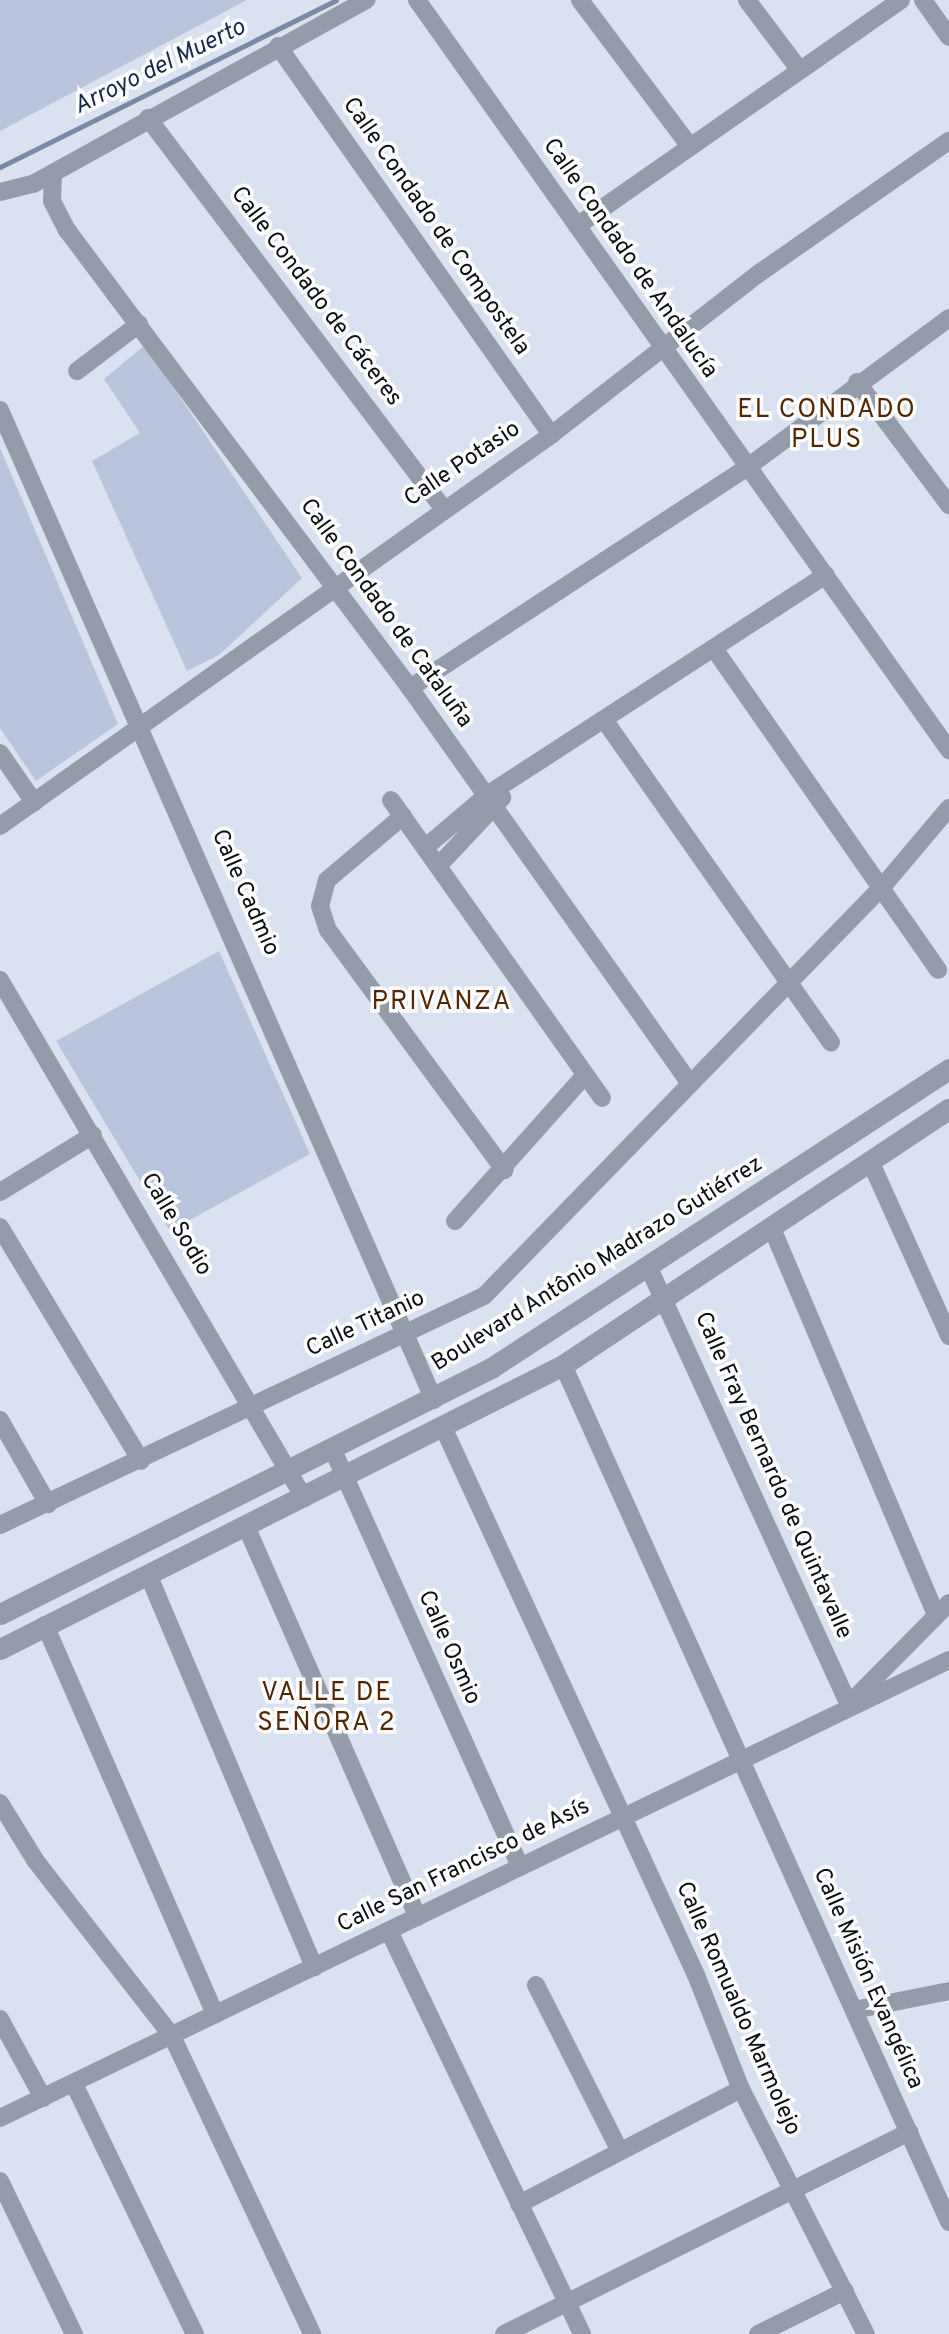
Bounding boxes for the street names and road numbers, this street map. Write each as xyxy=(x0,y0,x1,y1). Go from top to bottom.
street label: Calle Condado de Compostela xyxy=(335,93,535,361)
street label: Calle Condado de Andalucía xyxy=(535,133,723,385)
street label: Calle Condado de Cáceres xyxy=(223,182,407,412)
street label: Calle Potasio xyxy=(400,416,526,514)
street label: Calle Condado de Cataluña xyxy=(293,494,477,734)
street label: Calle Cadmio xyxy=(204,826,284,960)
street label: Boulevard Antônio Madrazo Gutiérrez xyxy=(427,1151,769,1379)
street label: Calle Sodio xyxy=(134,1169,216,1281)
street label: Calle Titanio xyxy=(302,1285,430,1365)
street label: Calle Fray Bernardo de Quintavalle xyxy=(687,1308,857,1644)
street label: Calle Osmio xyxy=(411,1587,485,1709)
street label: Calle San Francisco de Asís xyxy=(333,1794,595,1940)
street label: Calle Misión Evangélica xyxy=(806,1864,928,2094)
street label: Calle Romualdo Marmolejo xyxy=(668,1878,806,2140)

